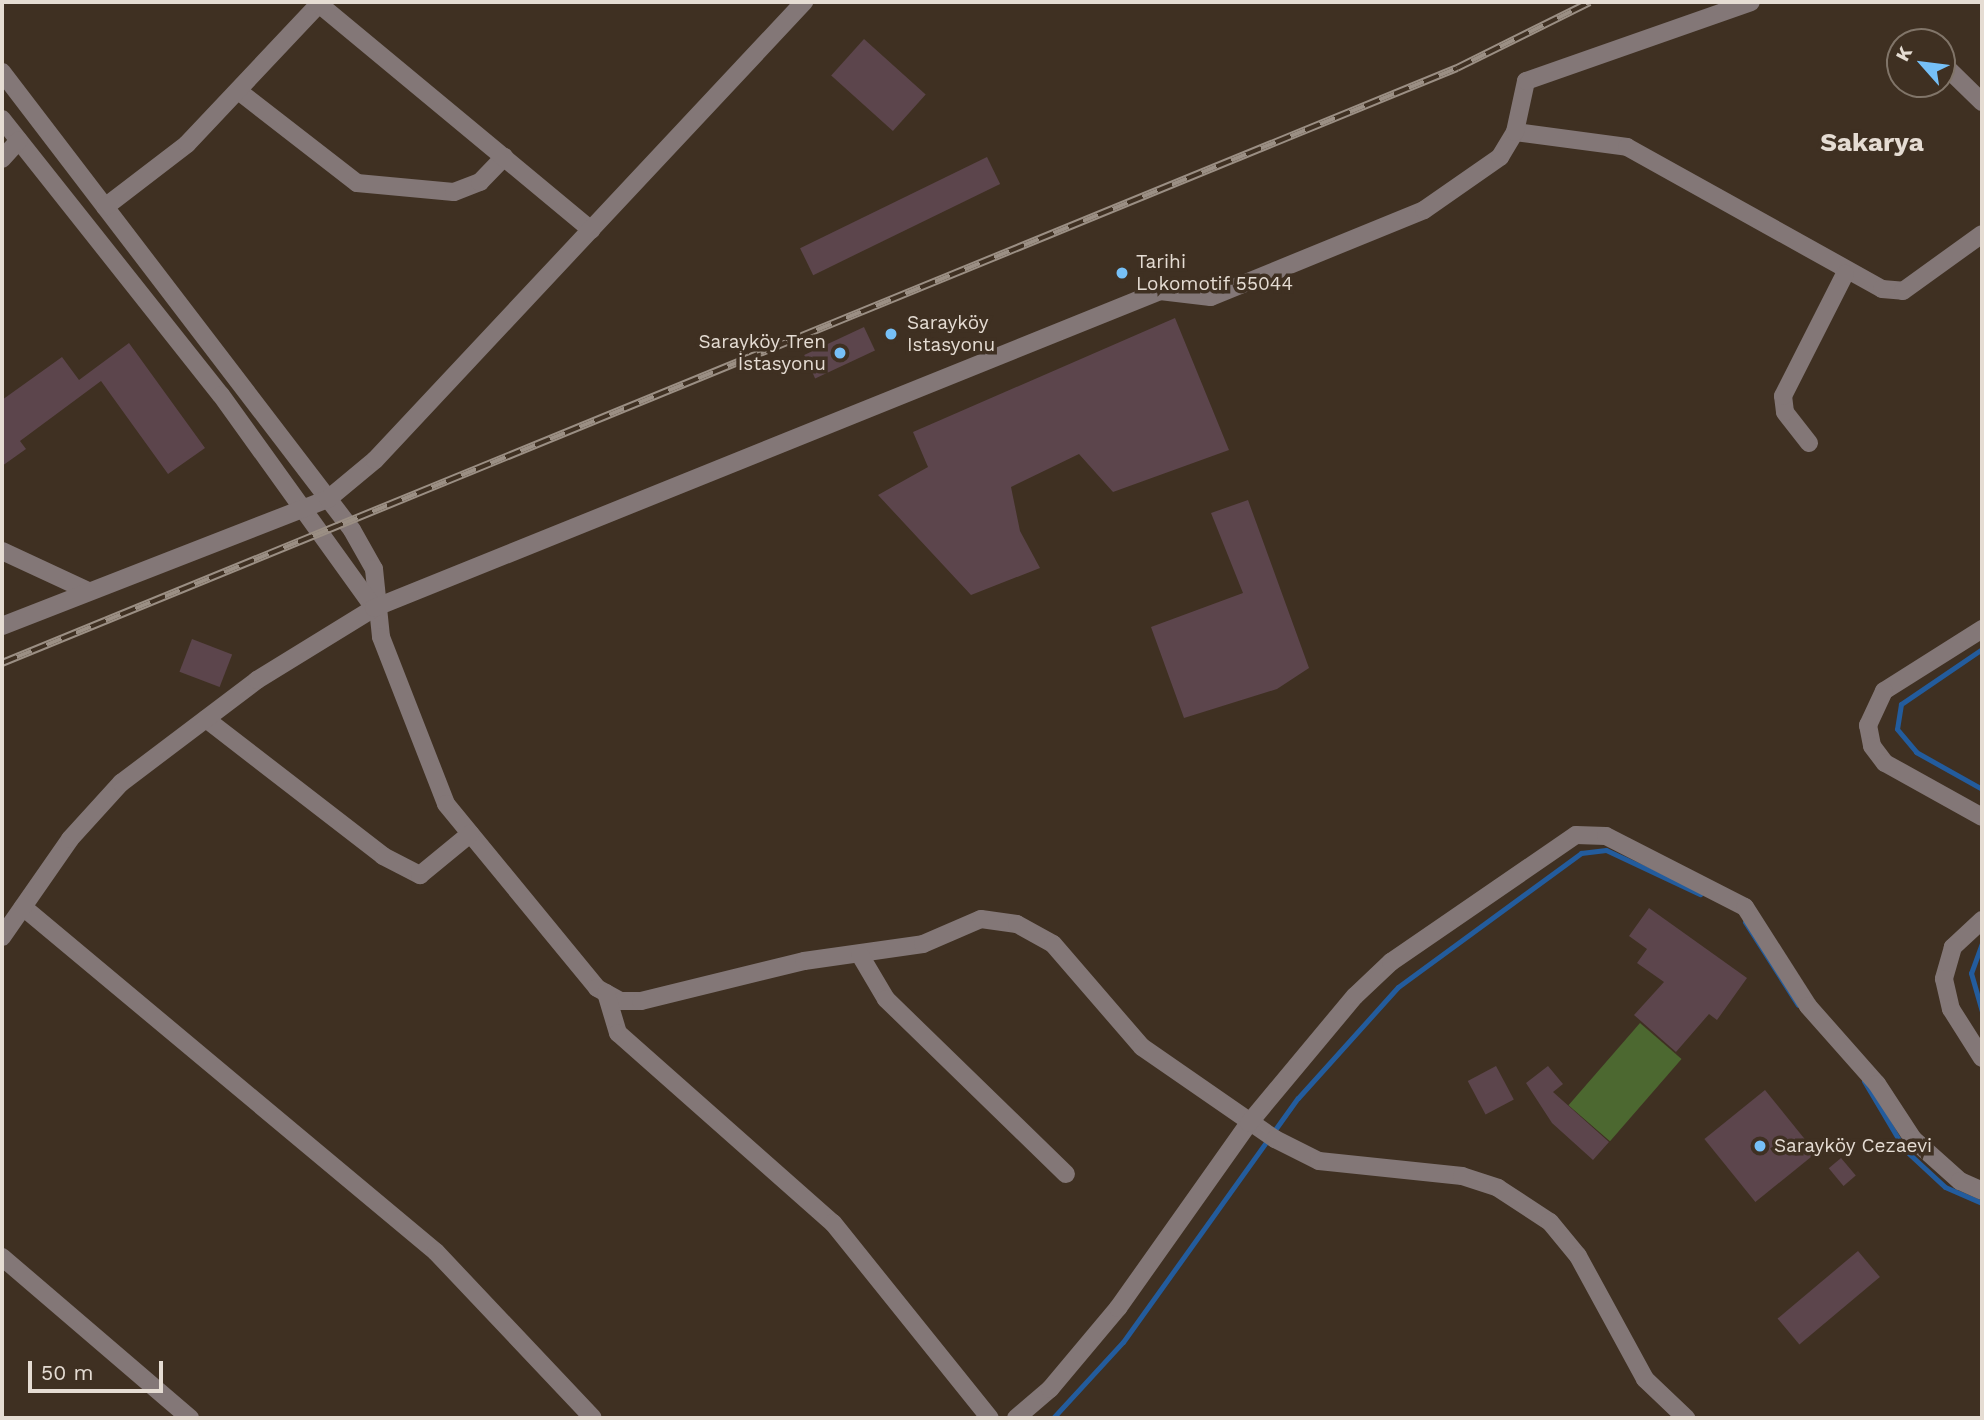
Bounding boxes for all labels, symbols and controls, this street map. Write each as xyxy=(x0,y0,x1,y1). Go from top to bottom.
north arrow xyxy=(1886,28,1956,98)
text: K xyxy=(1891,43,1917,65)
district label: Sakarya xyxy=(1820,127,1924,159)
place label: Tarihi Lokomotif 55044 xyxy=(1136,251,1294,295)
marker: Tarihi Lokomotif 55044 xyxy=(1114,265,1130,281)
place label: Sarayköy Istasyonu xyxy=(907,312,995,356)
marker: Sarayköy Istasyonu xyxy=(881,324,901,344)
place label: Sarayköy Tren İstasyonu xyxy=(698,331,826,375)
marker: Sarayköy Tren İstasyonu xyxy=(832,345,848,361)
place label: Sarayköy Cezaevi xyxy=(1774,1135,1933,1157)
marker: Sarayköy Cezaevi xyxy=(1752,1138,1768,1154)
scale bar xyxy=(32,1346,166,1390)
text: 50 m xyxy=(41,1360,93,1385)

